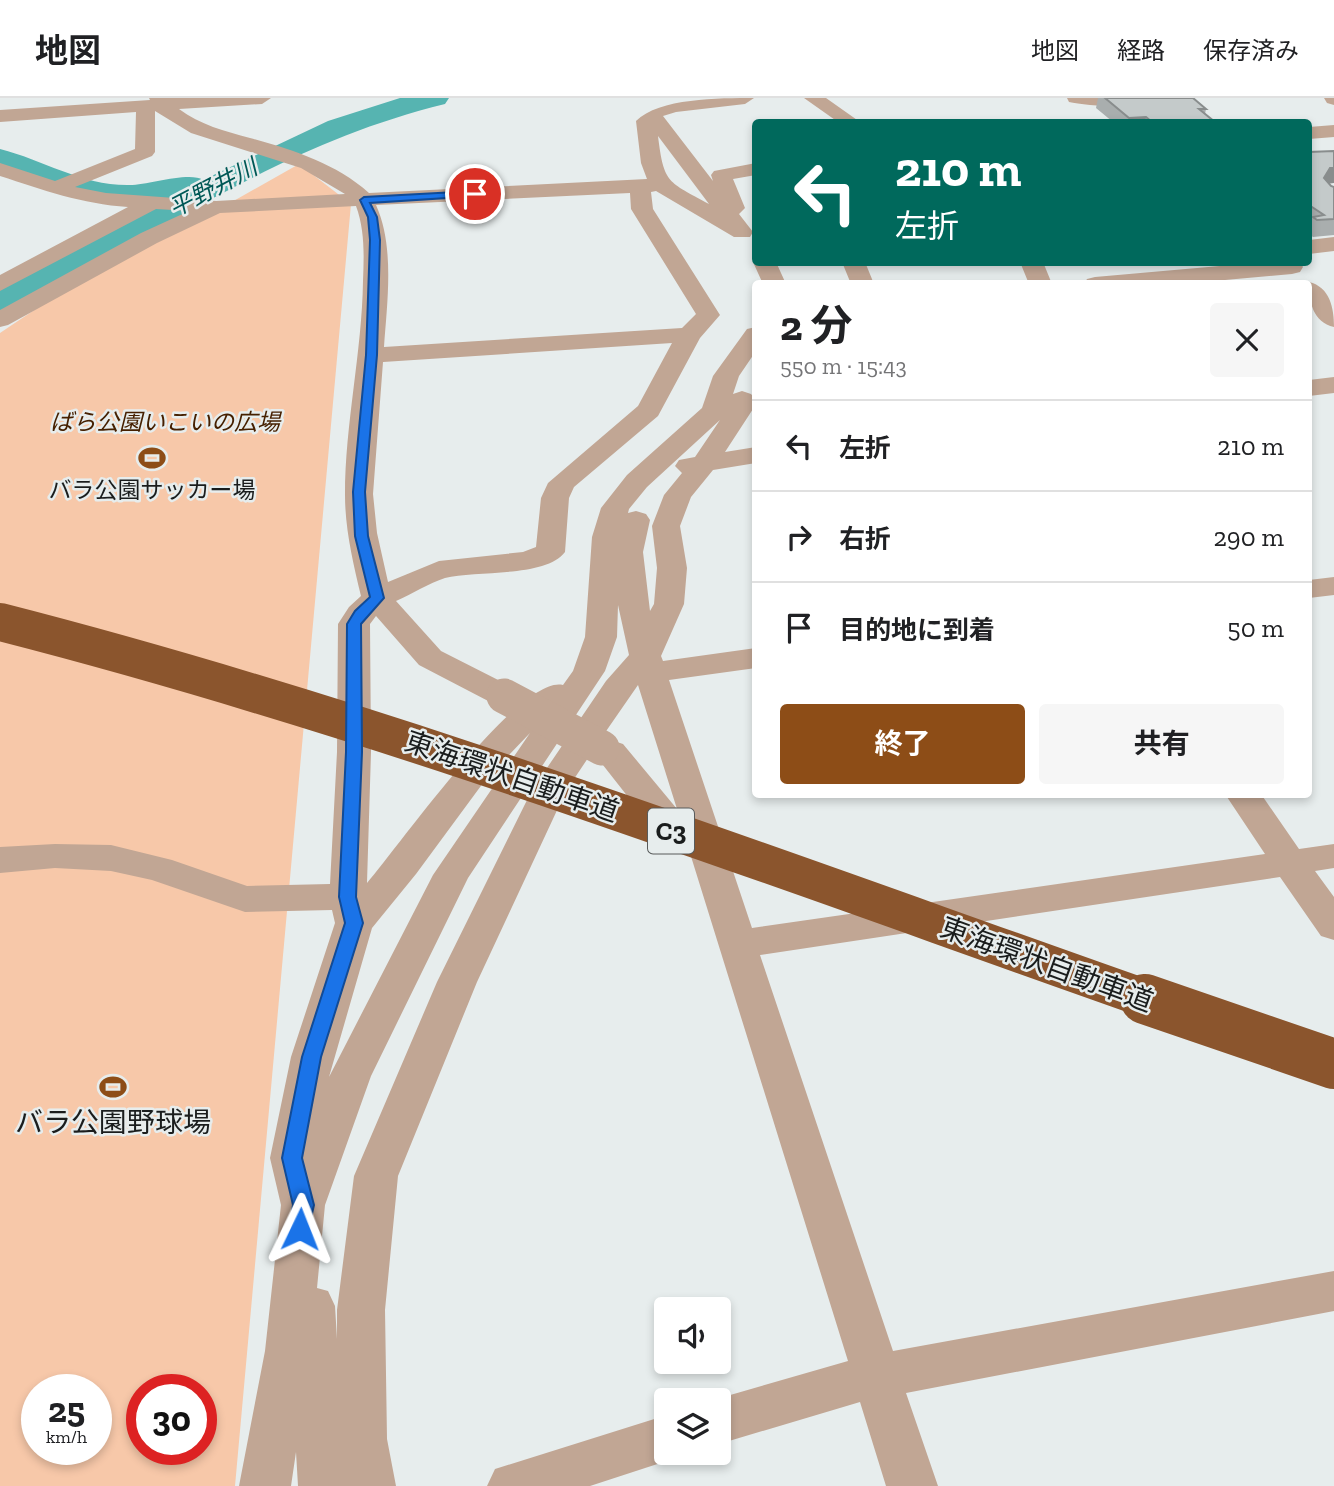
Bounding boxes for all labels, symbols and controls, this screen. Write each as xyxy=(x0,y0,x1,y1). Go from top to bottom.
text: 地図 xyxy=(35,31,101,70)
text: 地図 xyxy=(1031,36,1079,65)
text: 経路 xyxy=(1117,36,1165,65)
text: 保存済み xyxy=(1203,36,1299,65)
text: 210 m xyxy=(895,140,1021,199)
icon: left xyxy=(780,147,871,238)
water label: 平野井川 xyxy=(164,151,265,223)
pin xyxy=(445,164,505,224)
icon: arrive xyxy=(456,175,494,213)
text: 左折 xyxy=(895,207,959,245)
text: 2 分 xyxy=(780,300,852,351)
button: close xyxy=(1210,303,1284,377)
text: 550 m · 15:43 xyxy=(780,352,907,380)
park label: ばら公園いこいの広場 xyxy=(50,408,283,436)
icon: left xyxy=(780,427,818,465)
text: 210 m xyxy=(1217,430,1284,462)
text: 左折 xyxy=(839,432,891,464)
sports icon: バラ公園サッカー場 xyxy=(137,443,167,473)
place label: バラ公園サッカー場 xyxy=(49,476,256,504)
icon: right xyxy=(780,518,818,556)
text: 290 m xyxy=(1213,521,1284,553)
text: 右折 xyxy=(839,523,891,555)
icon: arrive xyxy=(780,609,818,647)
text: 50 m xyxy=(1227,612,1284,644)
text: 目的地に到着 xyxy=(839,614,995,646)
button: 終了 xyxy=(780,704,1025,784)
button: 共有 xyxy=(1039,704,1284,784)
street label: 東海環状自動車道 xyxy=(401,724,623,829)
road number: C3 xyxy=(648,808,694,853)
street label: 東海環状自動車道 xyxy=(936,911,1158,1018)
sports icon: バラ公園野球場 xyxy=(98,1072,128,1102)
place label: バラ公園野球場 xyxy=(15,1106,211,1139)
position arrow xyxy=(263,1192,337,1266)
map controls xyxy=(654,1297,731,1465)
button: sound xyxy=(654,1297,731,1374)
speed limit sign: 30 xyxy=(126,1374,217,1465)
button: layers xyxy=(654,1388,731,1465)
text: 25 xyxy=(48,1389,85,1431)
text: km/h xyxy=(46,1426,87,1448)

